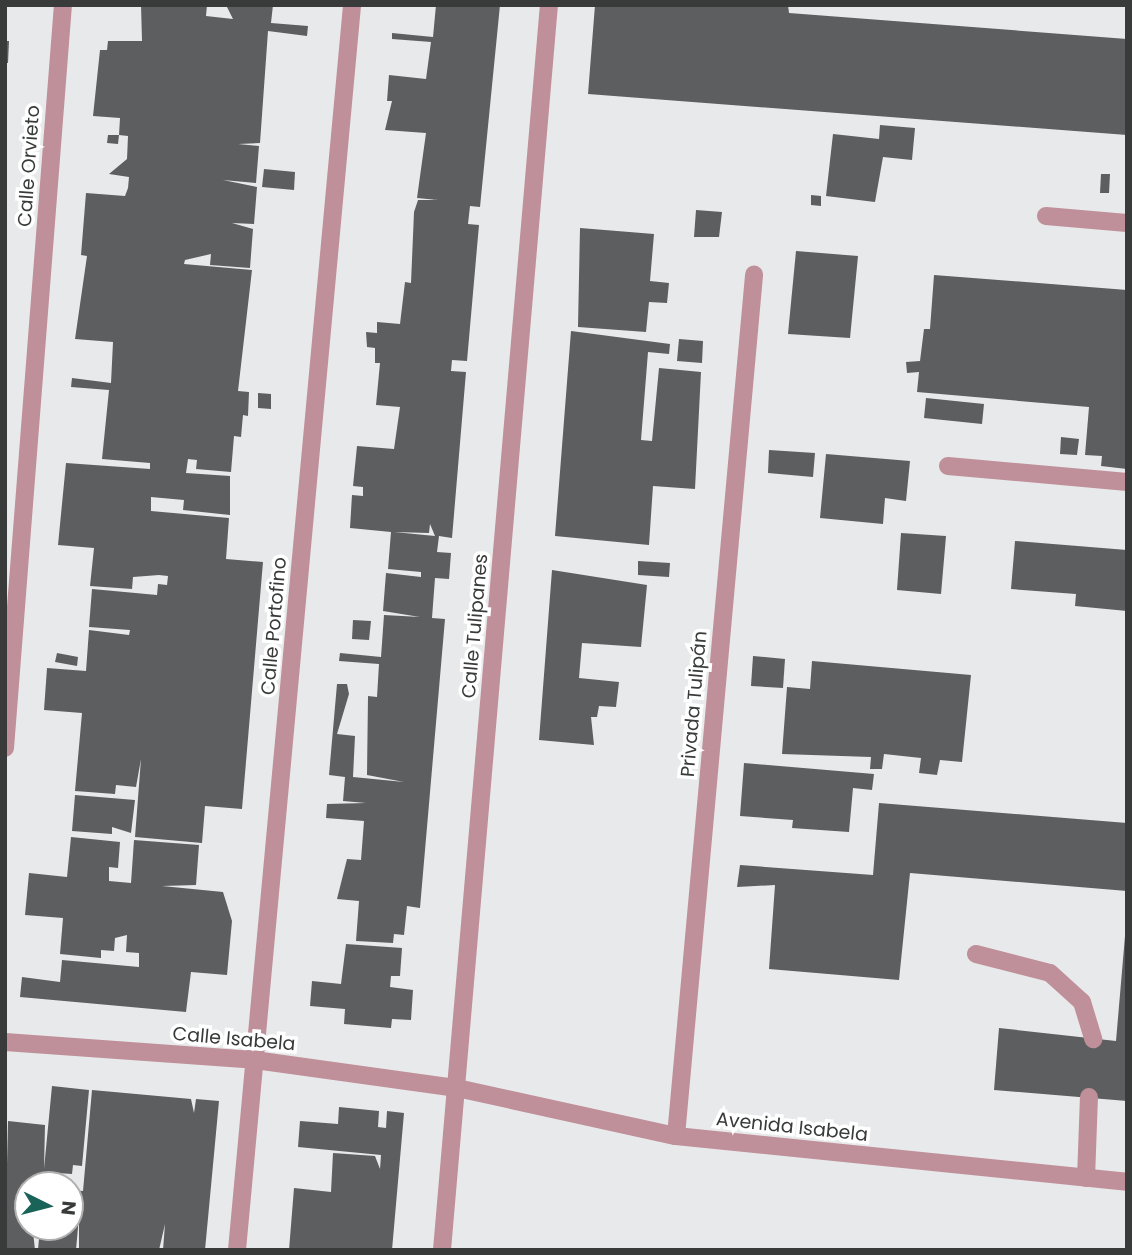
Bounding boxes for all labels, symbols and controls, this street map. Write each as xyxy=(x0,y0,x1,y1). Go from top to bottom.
street label: Calle Orvieto xyxy=(13,104,45,228)
street label: Calle Tulipanes xyxy=(457,553,493,699)
street label: Calle Portofino xyxy=(257,556,291,696)
street label: Privada Tulipán xyxy=(676,630,712,778)
street label: Calle Isabela xyxy=(172,1022,296,1056)
street label: Avenida Isabela xyxy=(715,1108,869,1146)
north arrow xyxy=(14,1171,84,1241)
text: N xyxy=(54,1200,83,1217)

